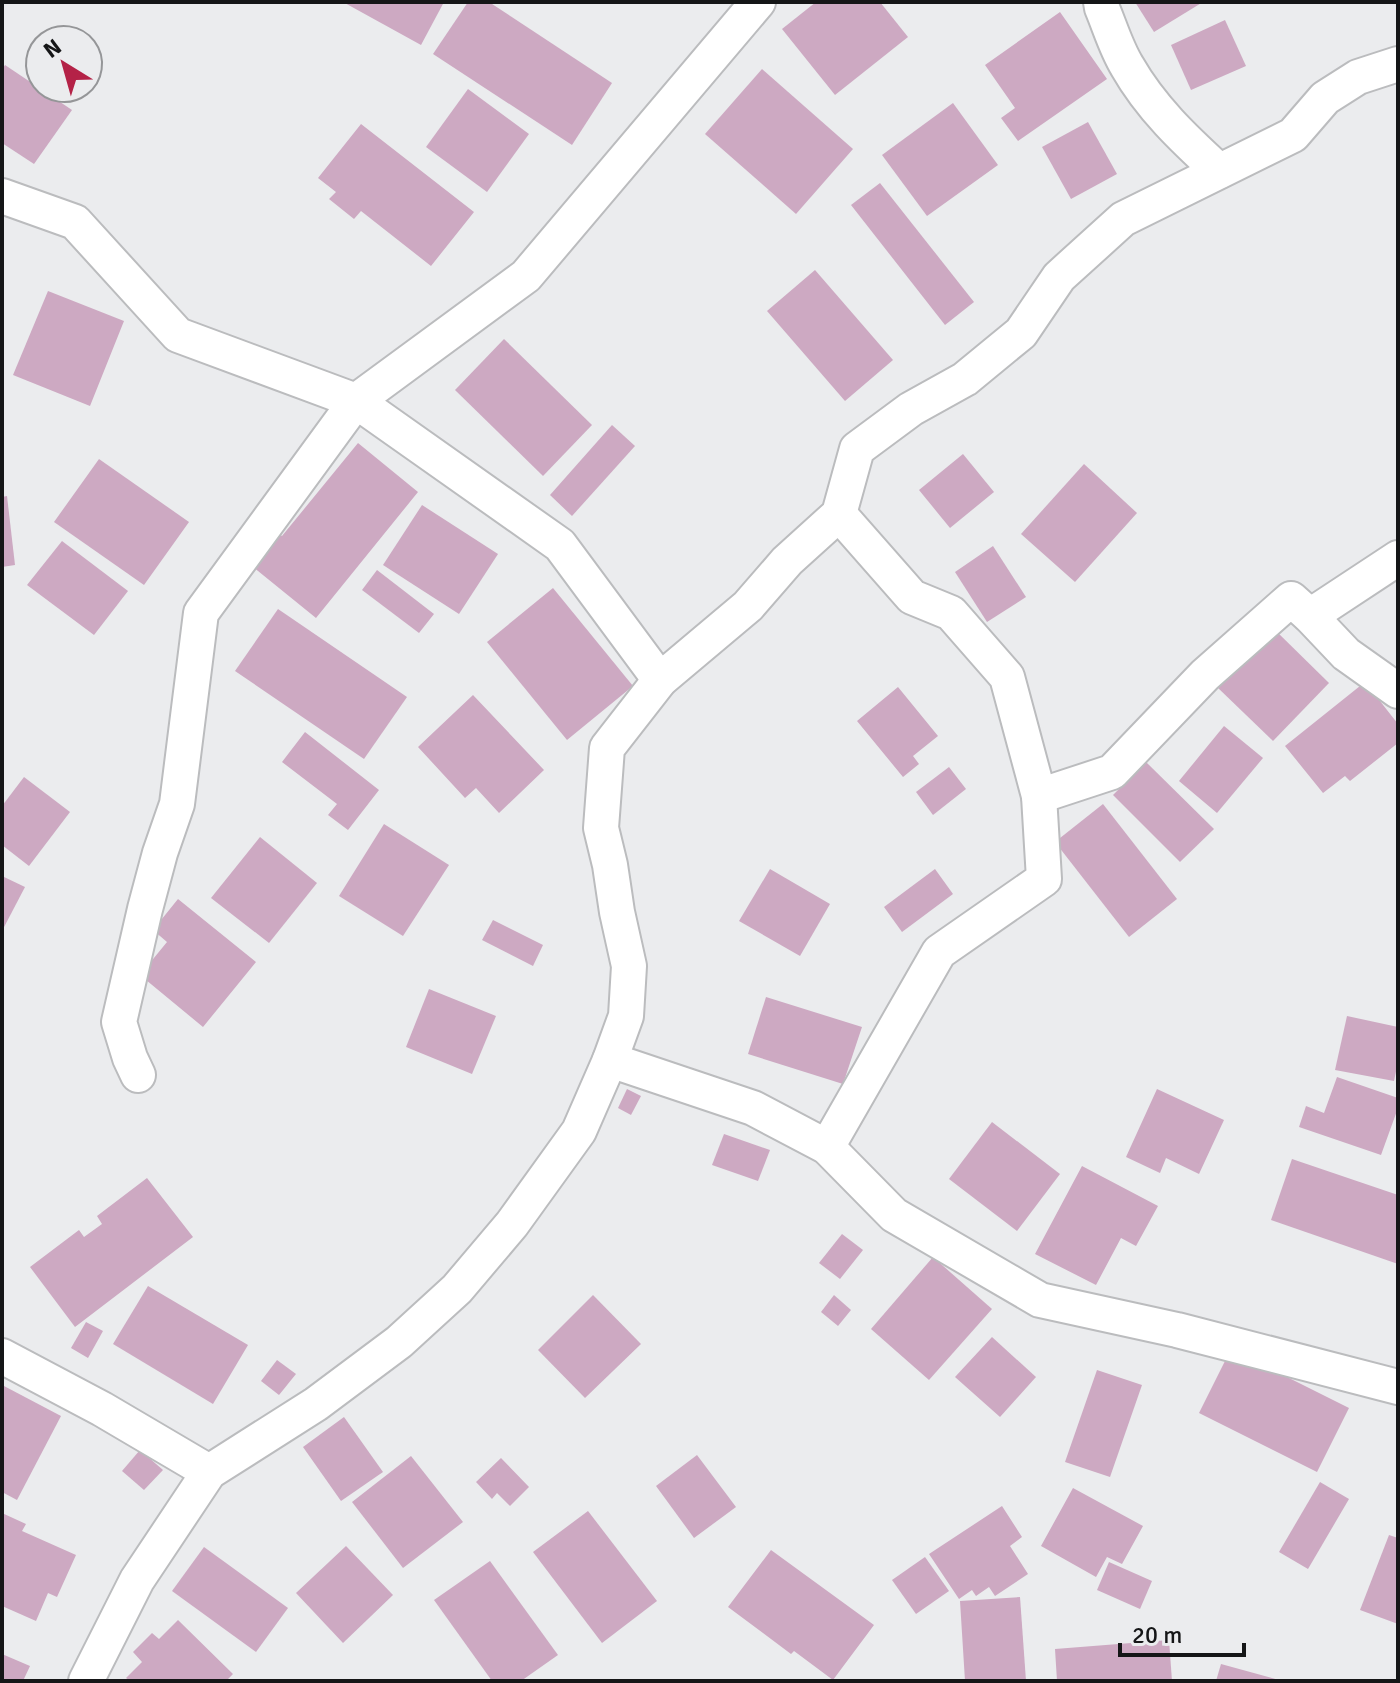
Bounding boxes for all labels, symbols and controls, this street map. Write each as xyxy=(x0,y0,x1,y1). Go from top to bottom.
north arrow xyxy=(24,24,104,104)
text: N xyxy=(38,33,67,64)
scale bar xyxy=(1120,1607,1244,1657)
text: 20 m xyxy=(1132,1620,1182,1650)

